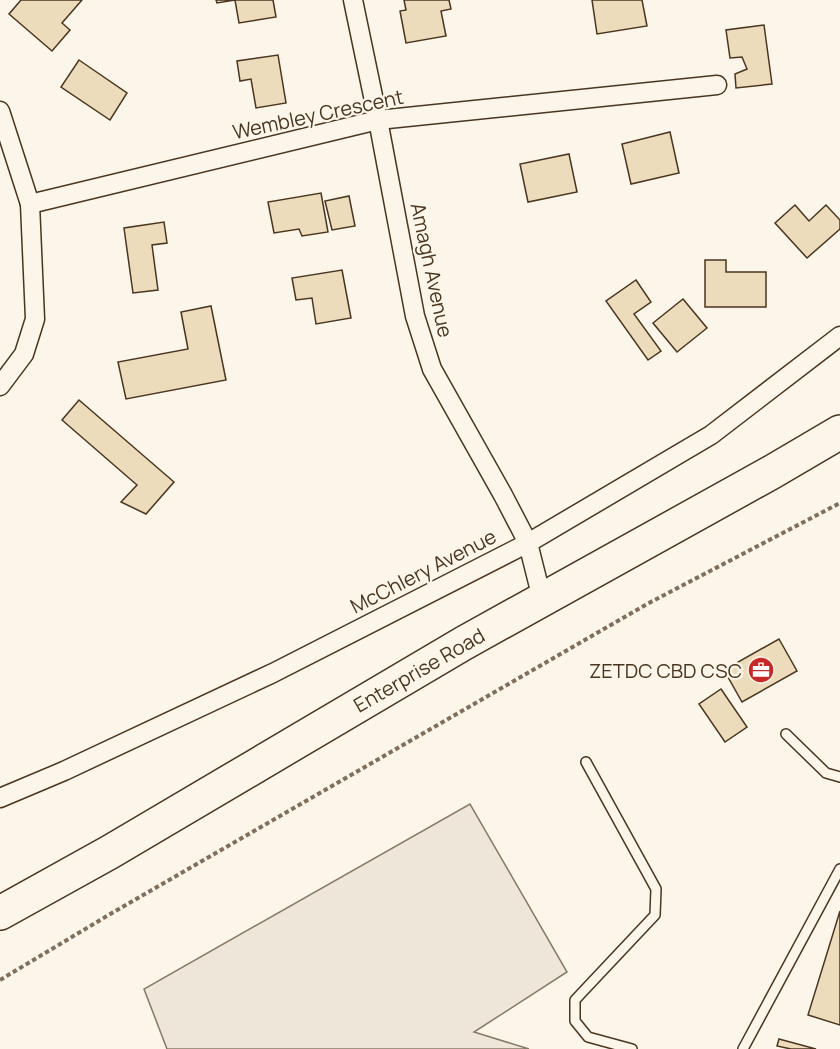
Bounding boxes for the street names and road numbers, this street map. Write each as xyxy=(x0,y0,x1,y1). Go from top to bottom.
street label: Wembley Crescent xyxy=(230,83,406,145)
street label: Amagh Avenue xyxy=(405,200,459,340)
street label: McChlery Avenue xyxy=(345,523,501,619)
street label: Enterprise Road xyxy=(349,622,489,718)

